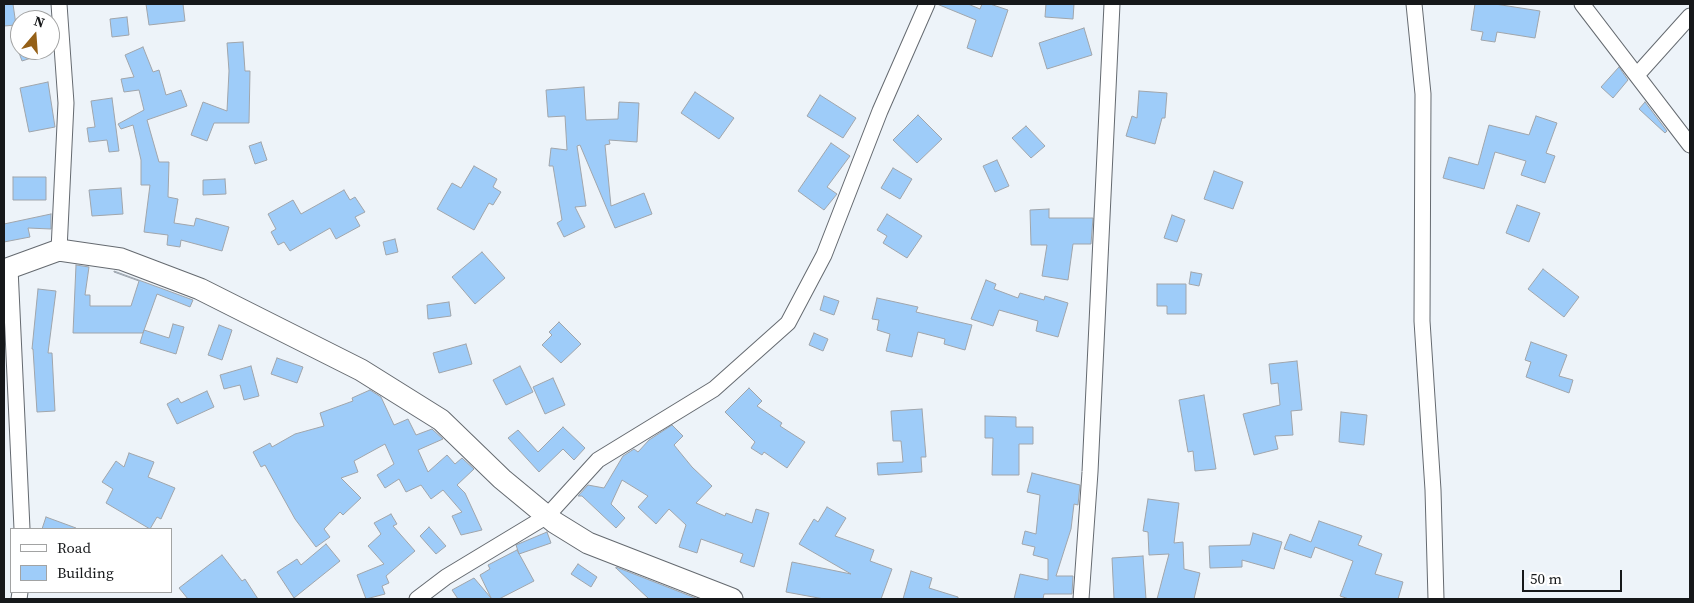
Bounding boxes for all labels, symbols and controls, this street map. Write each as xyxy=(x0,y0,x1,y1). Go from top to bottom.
north arrow xyxy=(10,10,60,60)
text: N xyxy=(31,11,47,33)
legend xyxy=(10,528,172,593)
text: Road xyxy=(57,537,91,558)
scale bar xyxy=(1524,560,1624,592)
text: Building xyxy=(57,562,114,583)
text: 50 m xyxy=(1530,568,1562,589)

